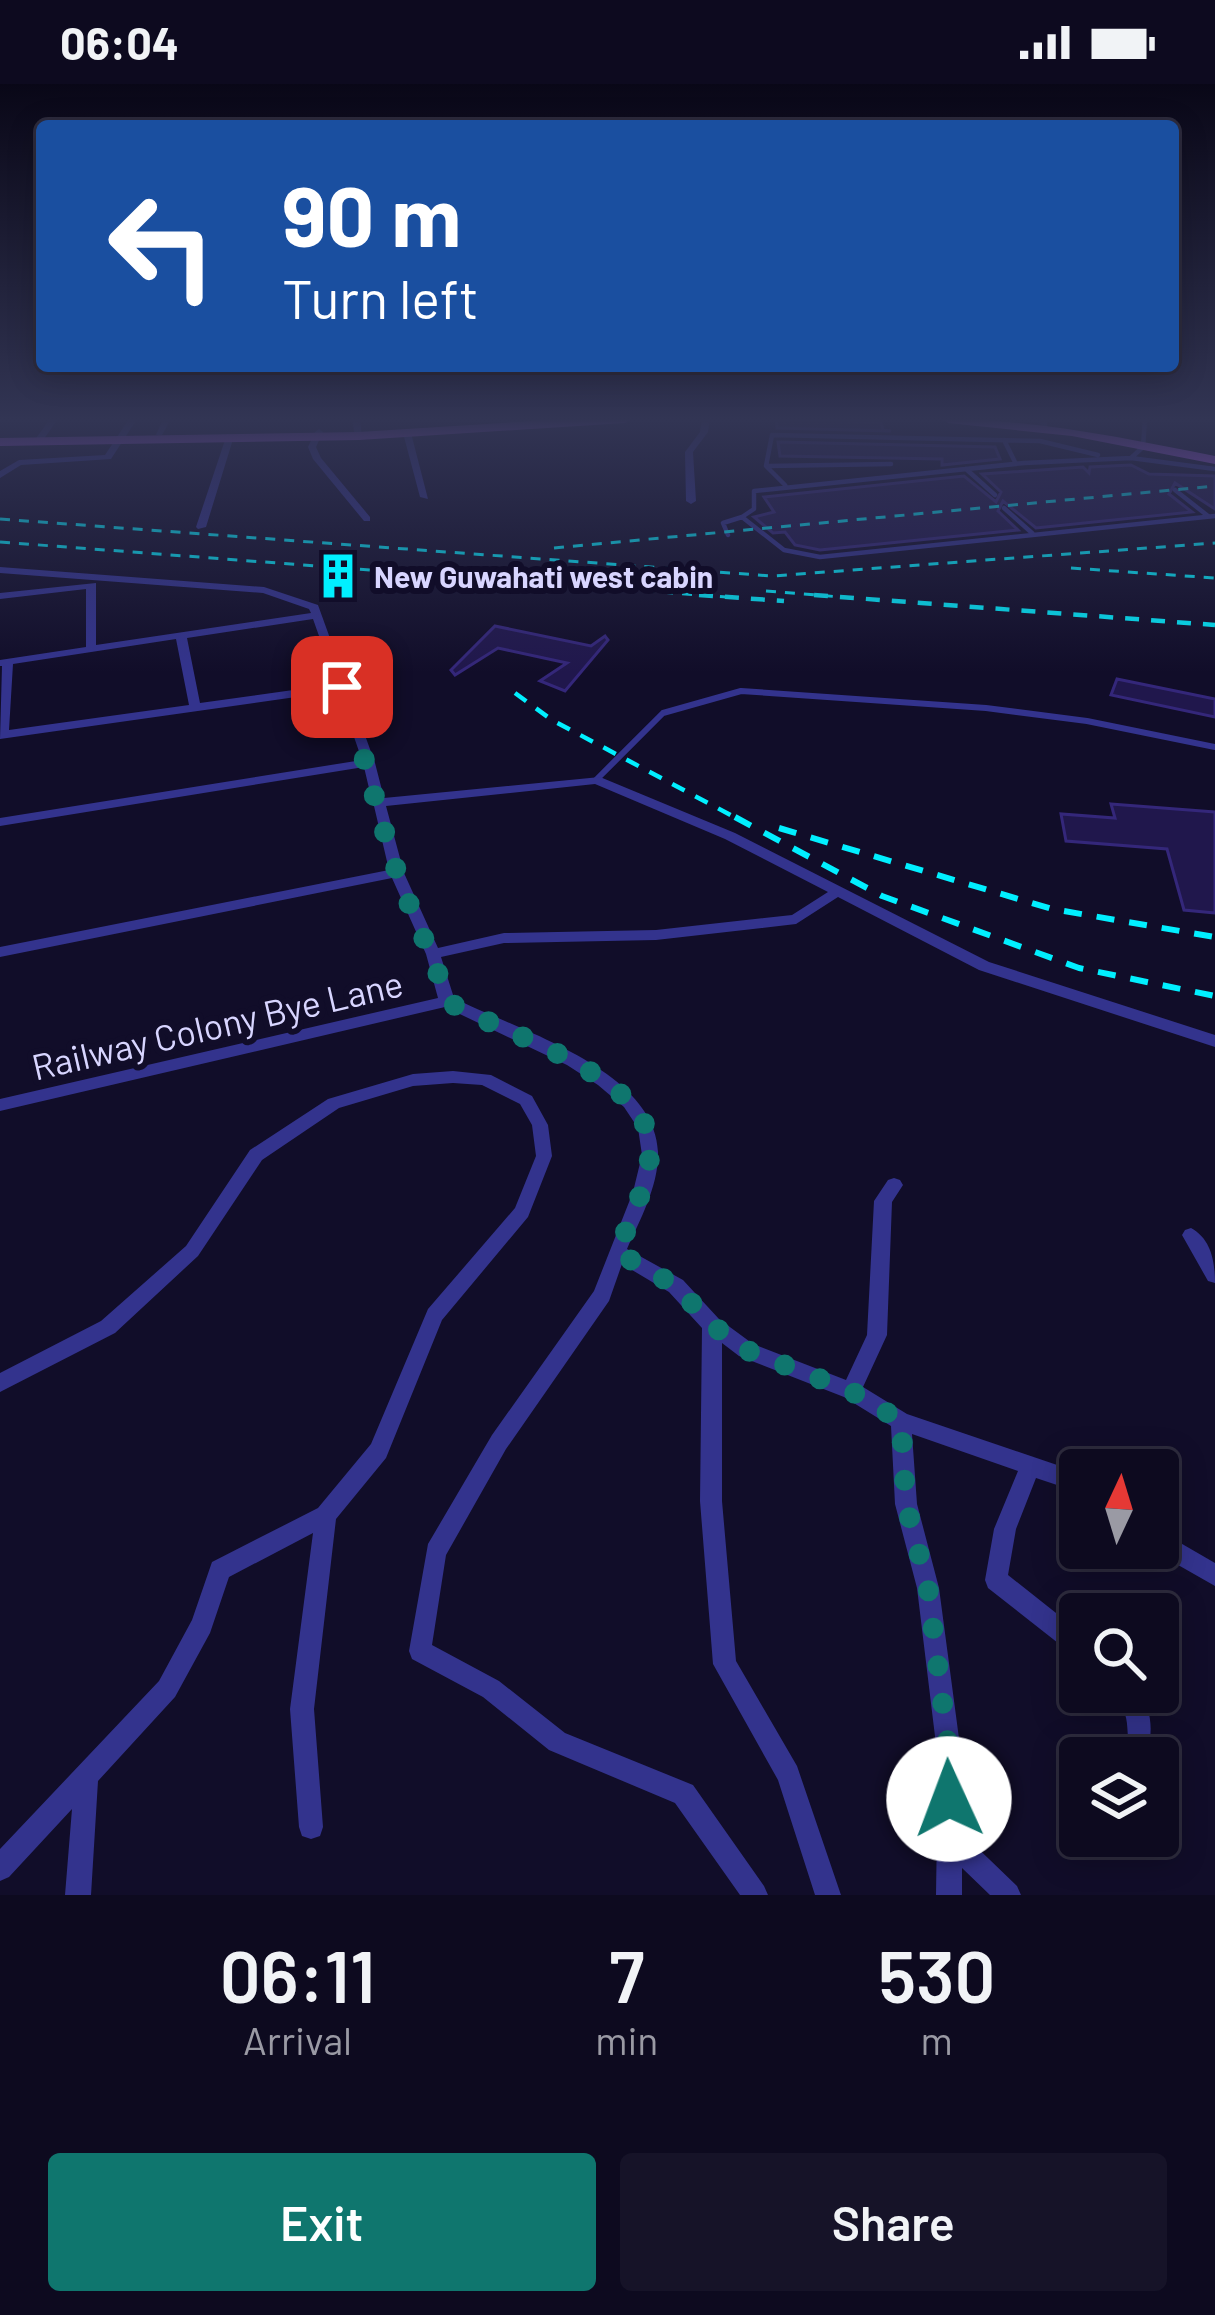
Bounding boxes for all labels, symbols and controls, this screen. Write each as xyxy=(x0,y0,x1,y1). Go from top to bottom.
text: 06:04 xyxy=(60,15,179,69)
text: 90 m xyxy=(282,163,461,264)
icon: left xyxy=(84,168,240,324)
text: Turn left xyxy=(282,265,479,330)
building icon: New Guwahati west cabin xyxy=(313,551,363,601)
place label: New Guwahati west cabin xyxy=(374,558,713,594)
pin xyxy=(291,636,393,738)
icon: arrive xyxy=(309,654,375,720)
street label: Railway Colony Bye Lane xyxy=(27,960,407,1088)
north arrow xyxy=(1059,1449,1179,1569)
map controls xyxy=(1059,1449,1179,1857)
button: search xyxy=(1059,1593,1179,1713)
position arrow xyxy=(886,1736,1012,1862)
button: layers xyxy=(1059,1737,1179,1857)
text: 06:11 xyxy=(220,1931,375,2017)
text: 7 xyxy=(609,1931,644,2017)
text: 530 xyxy=(878,1931,995,2017)
text: Arrival xyxy=(243,2016,352,2063)
text: min xyxy=(595,2016,658,2063)
text: m xyxy=(921,2016,953,2063)
button: Exit xyxy=(48,2153,596,2291)
button: Share xyxy=(620,2153,1167,2291)

